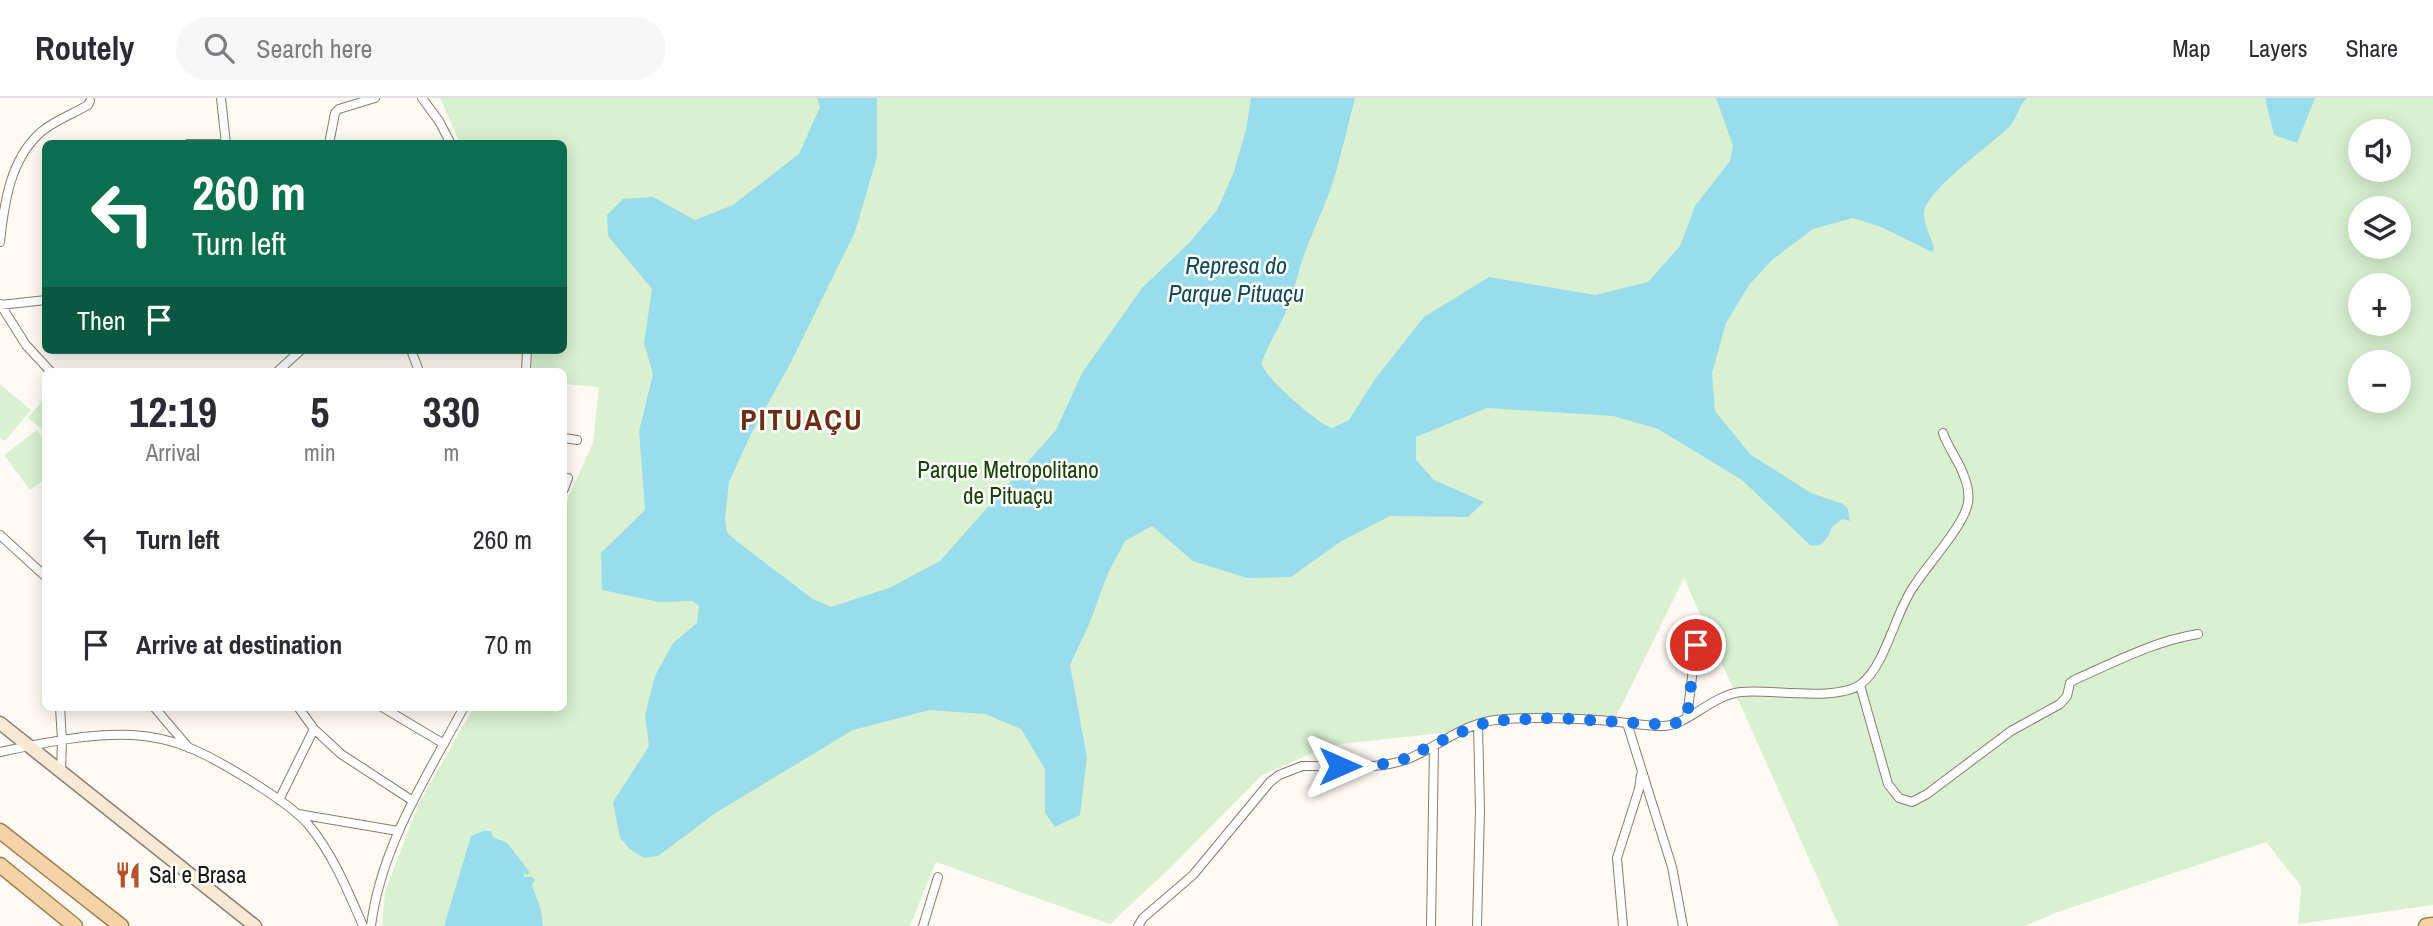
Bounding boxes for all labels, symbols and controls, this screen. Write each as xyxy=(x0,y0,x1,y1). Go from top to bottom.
search box xyxy=(176,17,666,80)
text: Routely xyxy=(35,26,134,70)
icon: search xyxy=(200,29,238,67)
text: Search here xyxy=(256,31,372,66)
text: Map xyxy=(2172,32,2210,64)
text: Layers xyxy=(2248,32,2307,64)
text: Share xyxy=(2345,32,2398,64)
map controls xyxy=(2348,119,2411,413)
button: sound xyxy=(2348,119,2411,182)
text: 260 m xyxy=(192,159,306,225)
icon: left xyxy=(77,168,168,259)
button: layers xyxy=(2348,196,2411,259)
text: Turn left xyxy=(192,222,286,265)
water label: Represa do Parque Pituaçu xyxy=(1168,249,1304,309)
button: + xyxy=(2348,273,2411,336)
icon: arrive xyxy=(140,301,178,339)
text: Then xyxy=(77,303,126,338)
button: − xyxy=(2348,350,2411,413)
text: 12:19 xyxy=(129,384,217,440)
text: 5 xyxy=(310,384,329,440)
text: 330 xyxy=(423,384,480,440)
district label: PITUAÇU xyxy=(740,399,864,439)
text: Arrival xyxy=(146,437,200,468)
text: min xyxy=(304,437,336,468)
text: m xyxy=(443,437,459,468)
park label: Parque Metropolitano de Pituaçu xyxy=(917,454,1099,511)
icon: left xyxy=(77,521,115,559)
text: Turn left xyxy=(136,522,220,557)
text: 260 m xyxy=(473,522,532,557)
pin xyxy=(1666,615,1726,675)
icon: arrive xyxy=(77,626,115,664)
icon: arrive xyxy=(1677,626,1715,664)
text: Arrive at destination xyxy=(136,627,342,662)
text: 70 m xyxy=(485,627,532,662)
position arrow xyxy=(1303,729,1377,803)
place label: Sal e Brasa xyxy=(149,859,247,890)
restaurant icon: Sal e Brasa xyxy=(113,860,143,890)

